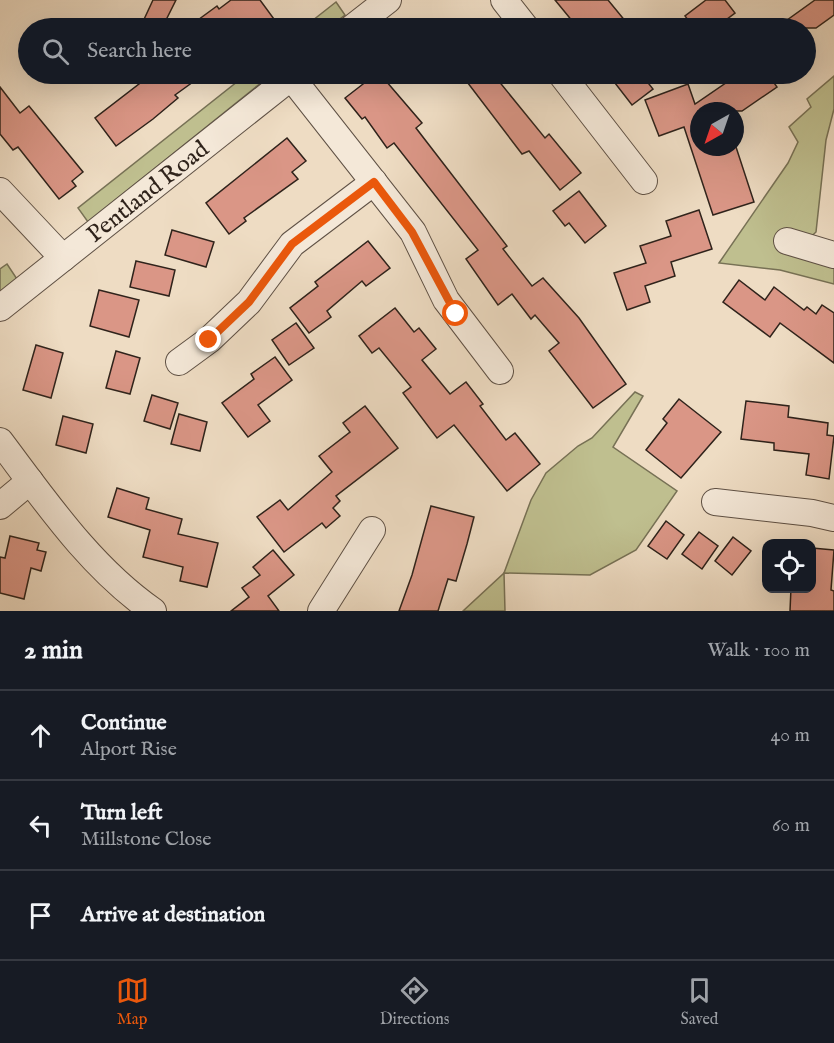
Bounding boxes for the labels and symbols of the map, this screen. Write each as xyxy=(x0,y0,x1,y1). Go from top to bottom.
north arrow xyxy=(690,102,744,156)
street label: Pentland Road xyxy=(81,134,216,250)
route start xyxy=(442,300,468,326)
route end xyxy=(195,326,221,352)

